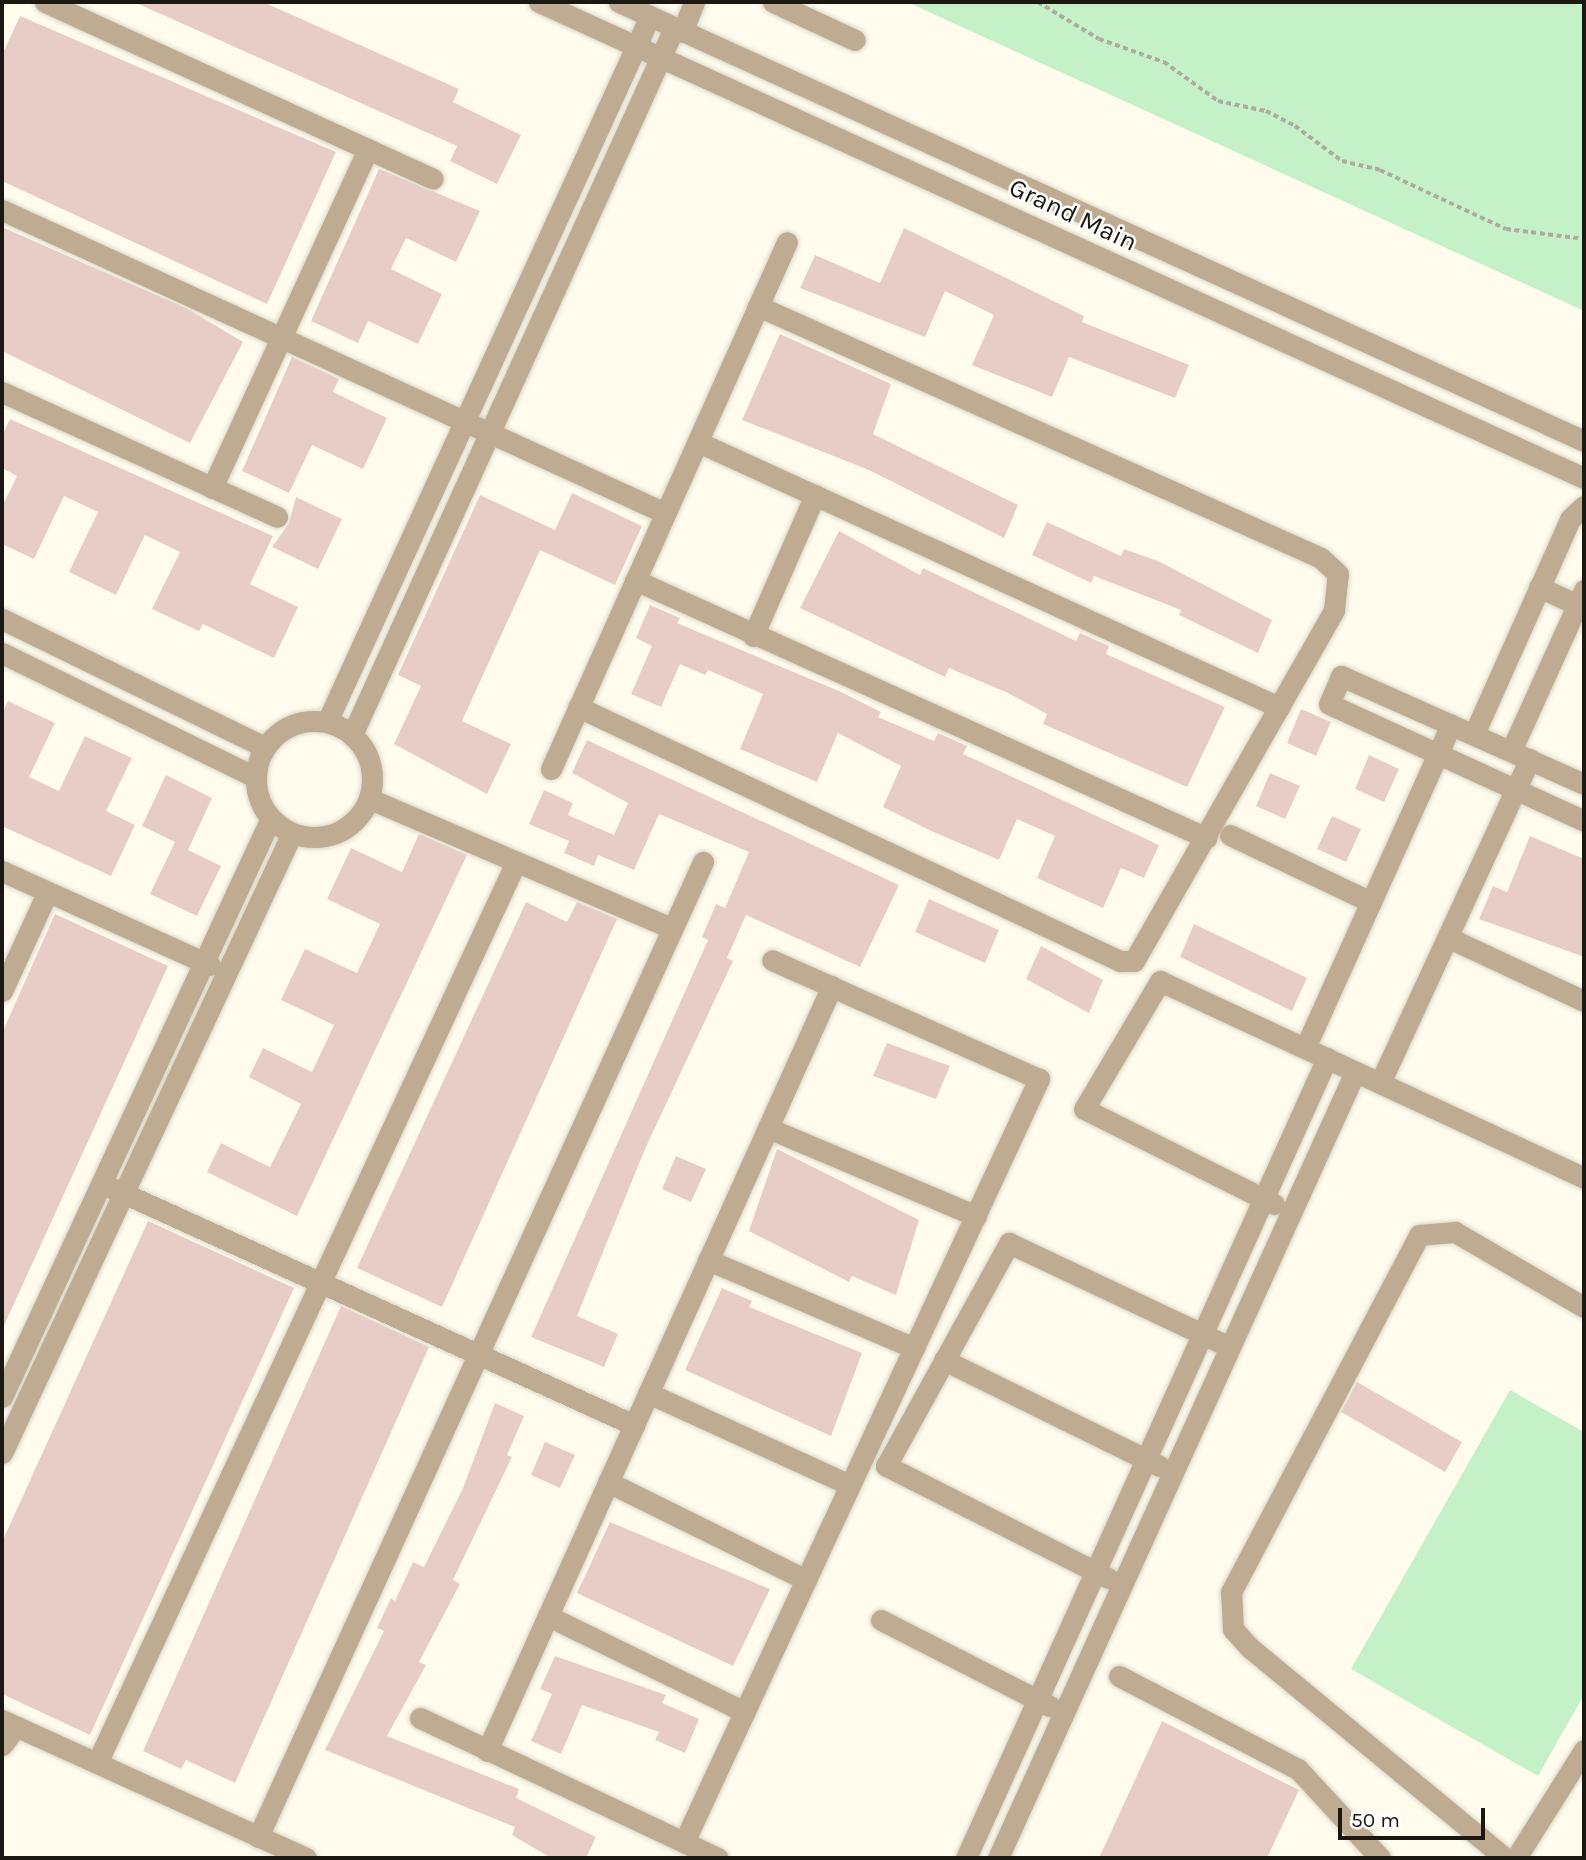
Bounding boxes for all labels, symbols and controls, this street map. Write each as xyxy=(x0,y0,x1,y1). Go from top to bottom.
street label: Grand Main xyxy=(1004,172,1142,258)
scale bar xyxy=(1341,1794,1488,1838)
text: 50 m xyxy=(1351,1808,1400,1832)

